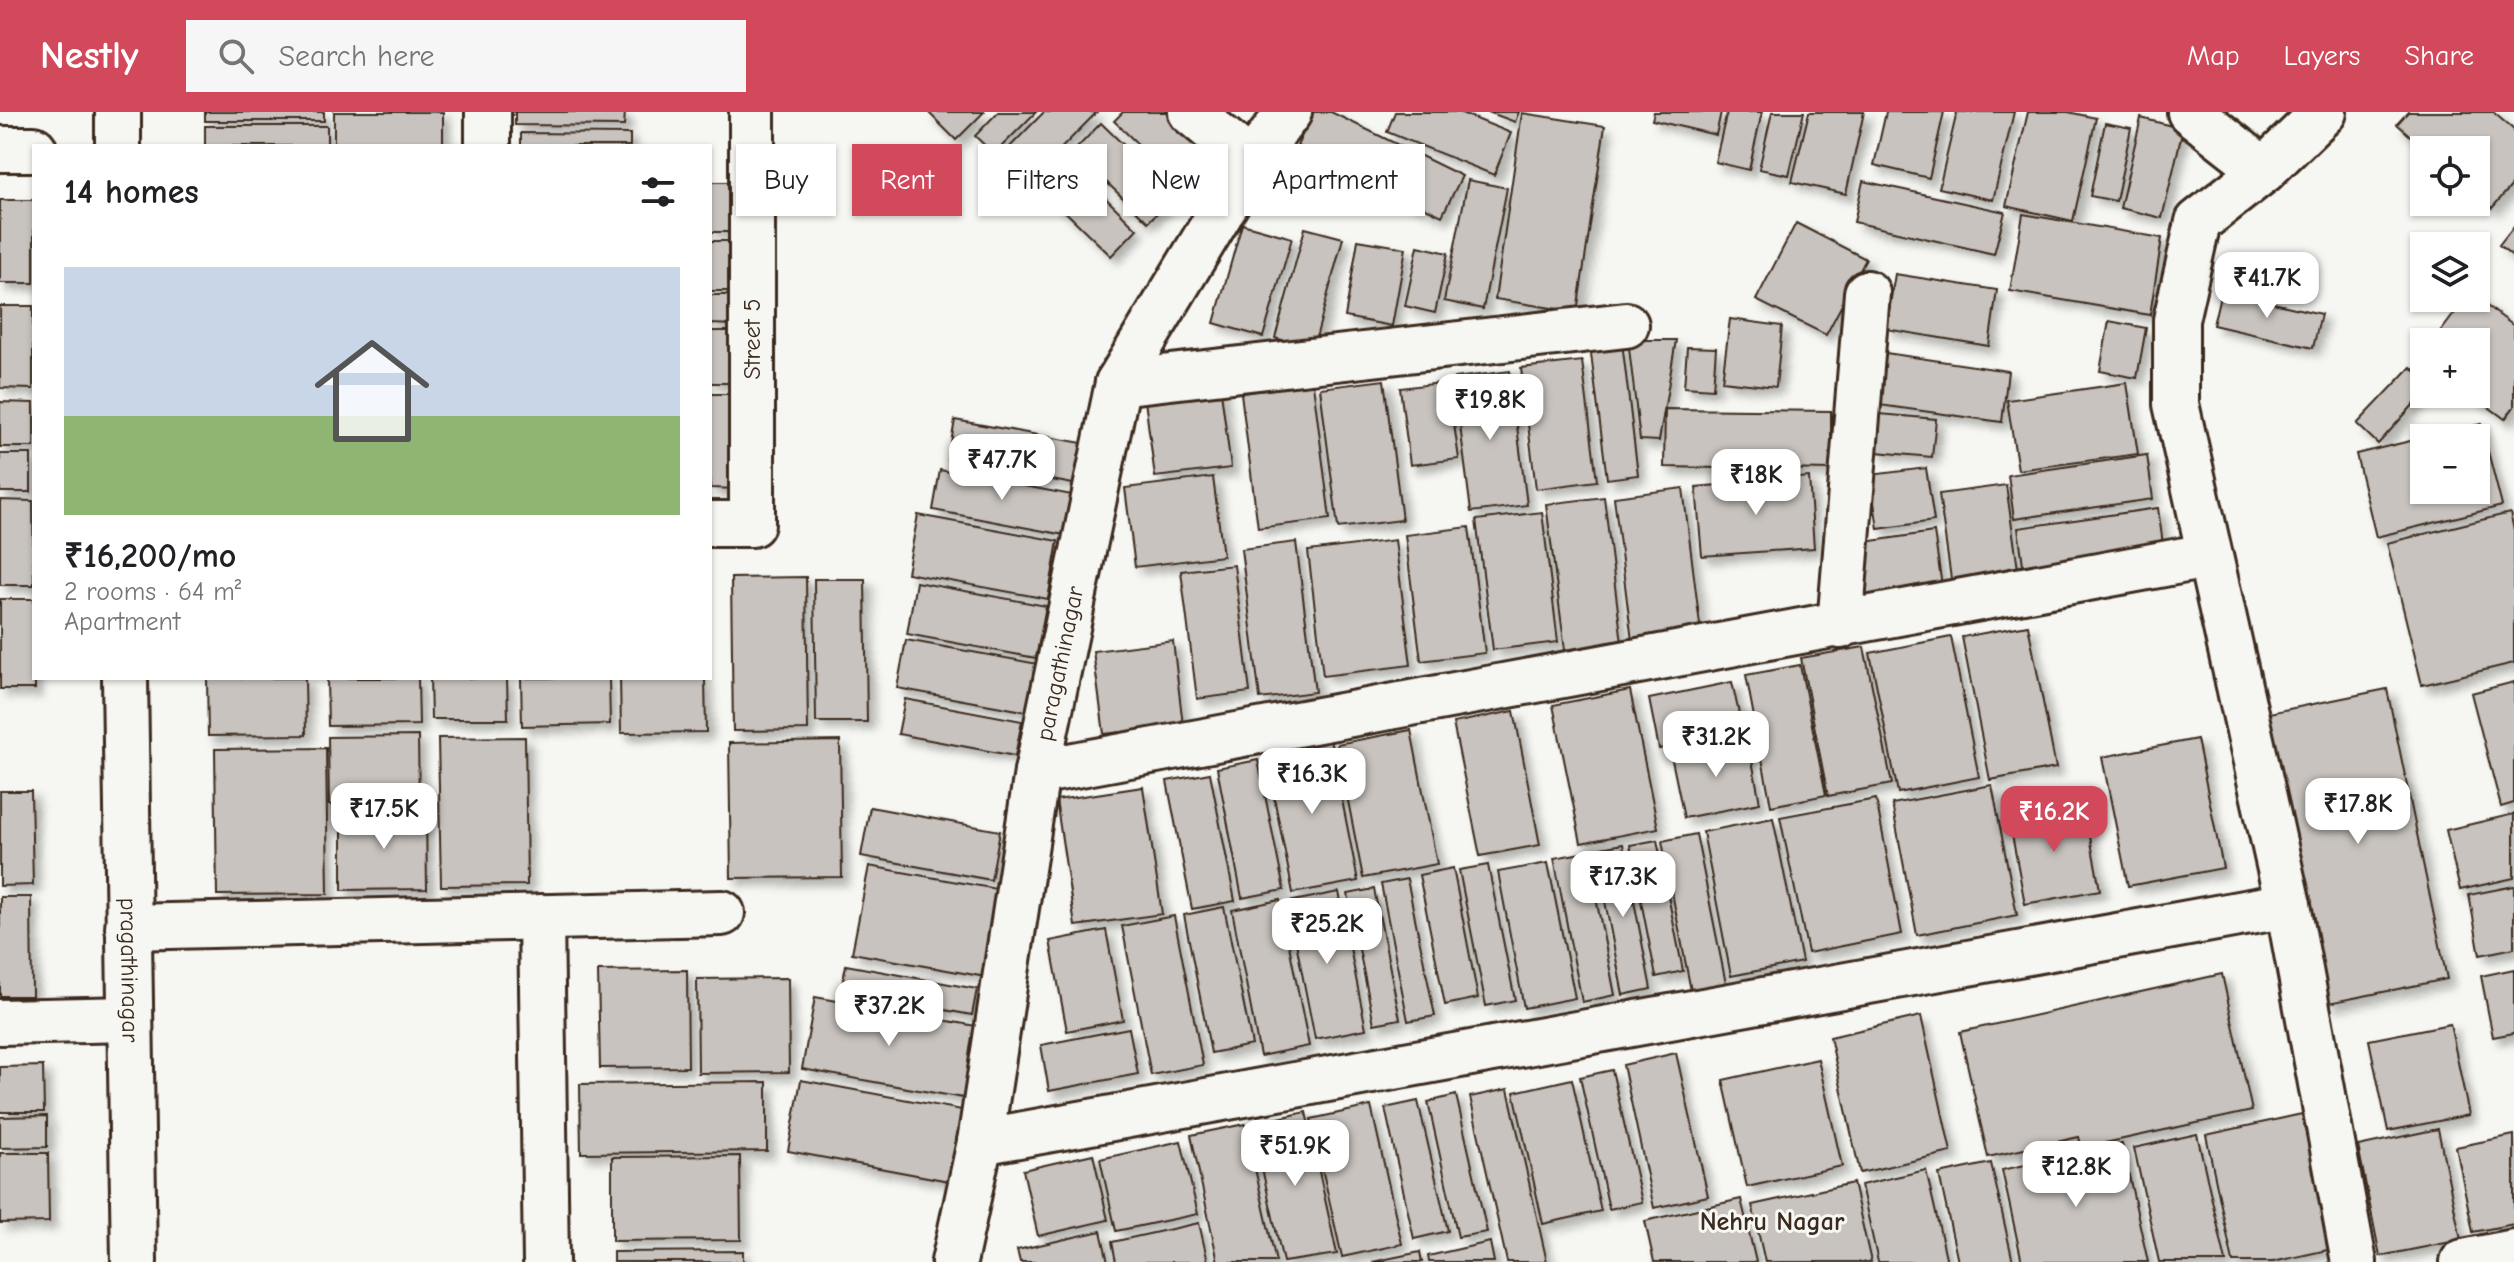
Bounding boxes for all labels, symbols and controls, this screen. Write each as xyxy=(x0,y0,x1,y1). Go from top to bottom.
search box xyxy=(186,20,746,92)
text: Nestly xyxy=(40,34,138,78)
icon: search xyxy=(214,34,258,78)
text: Search here xyxy=(278,39,435,74)
text: Map xyxy=(2187,40,2240,72)
text: Layers xyxy=(2284,40,2360,72)
text: Share xyxy=(2404,40,2474,72)
map controls xyxy=(2410,136,2490,504)
button: locate xyxy=(2410,136,2490,216)
chip: Buy xyxy=(736,144,836,216)
chip: Rent xyxy=(852,144,962,216)
chip: Filters xyxy=(978,144,1107,216)
chip: New xyxy=(1123,144,1228,216)
chip: Apartment xyxy=(1244,144,1425,216)
icon: filters xyxy=(636,170,680,214)
text: 14 homes xyxy=(64,172,199,212)
button: layers xyxy=(2410,232,2490,312)
pin: ₹41.7K xyxy=(2202,252,2332,320)
text: ₹41.7K xyxy=(2233,263,2301,293)
street label: Street 5 xyxy=(738,298,766,380)
icon: home xyxy=(300,319,444,463)
button: + xyxy=(2410,328,2490,408)
pin: ₹19.8K xyxy=(1425,374,1555,442)
text: ₹19.8K xyxy=(1454,385,1526,415)
button: − xyxy=(2410,424,2490,504)
pin: ₹47.7K xyxy=(937,434,1067,502)
text: ₹47.7K xyxy=(967,445,1037,475)
pin: ₹18K xyxy=(1709,449,1803,517)
text: ₹18K xyxy=(1729,460,1783,490)
text: ₹16,200/mo xyxy=(64,536,236,576)
text: 2 rooms · 64 m² xyxy=(64,577,241,607)
street label: paragathinagar xyxy=(1030,583,1089,743)
text: Apartment xyxy=(64,607,180,637)
pin: ₹31.2K xyxy=(1651,711,1781,779)
text: ₹31.2K xyxy=(1681,722,1751,752)
pin: ₹16.3K xyxy=(1247,748,1377,816)
text: ₹16.3K xyxy=(1277,759,1347,789)
pin: ₹17.8K xyxy=(2293,778,2423,846)
pin: ₹17.5K xyxy=(319,783,449,851)
pin: ₹16.2K xyxy=(1989,786,2119,854)
text: ₹17.8K xyxy=(2323,789,2393,819)
text: ₹17.5K xyxy=(349,794,419,824)
text: ₹16.2K xyxy=(2019,797,2089,827)
pin: ₹17.3K xyxy=(1558,851,1688,919)
text: ₹17.3K xyxy=(1589,862,1657,892)
street label: pragathinagar xyxy=(114,897,145,1043)
pin: ₹25.2K xyxy=(1262,898,1392,966)
text: ₹25.2K xyxy=(1290,909,1364,939)
pin: ₹37.2K xyxy=(824,980,954,1048)
text: ₹37.2K xyxy=(853,991,925,1021)
pin: ₹51.9K xyxy=(1230,1120,1360,1188)
text: ₹51.9K xyxy=(1259,1131,1331,1161)
pin: ₹12.8K xyxy=(2011,1141,2141,1209)
text: ₹12.8K xyxy=(2041,1152,2111,1182)
district label: Nehru Nagar xyxy=(1700,1207,1845,1237)

